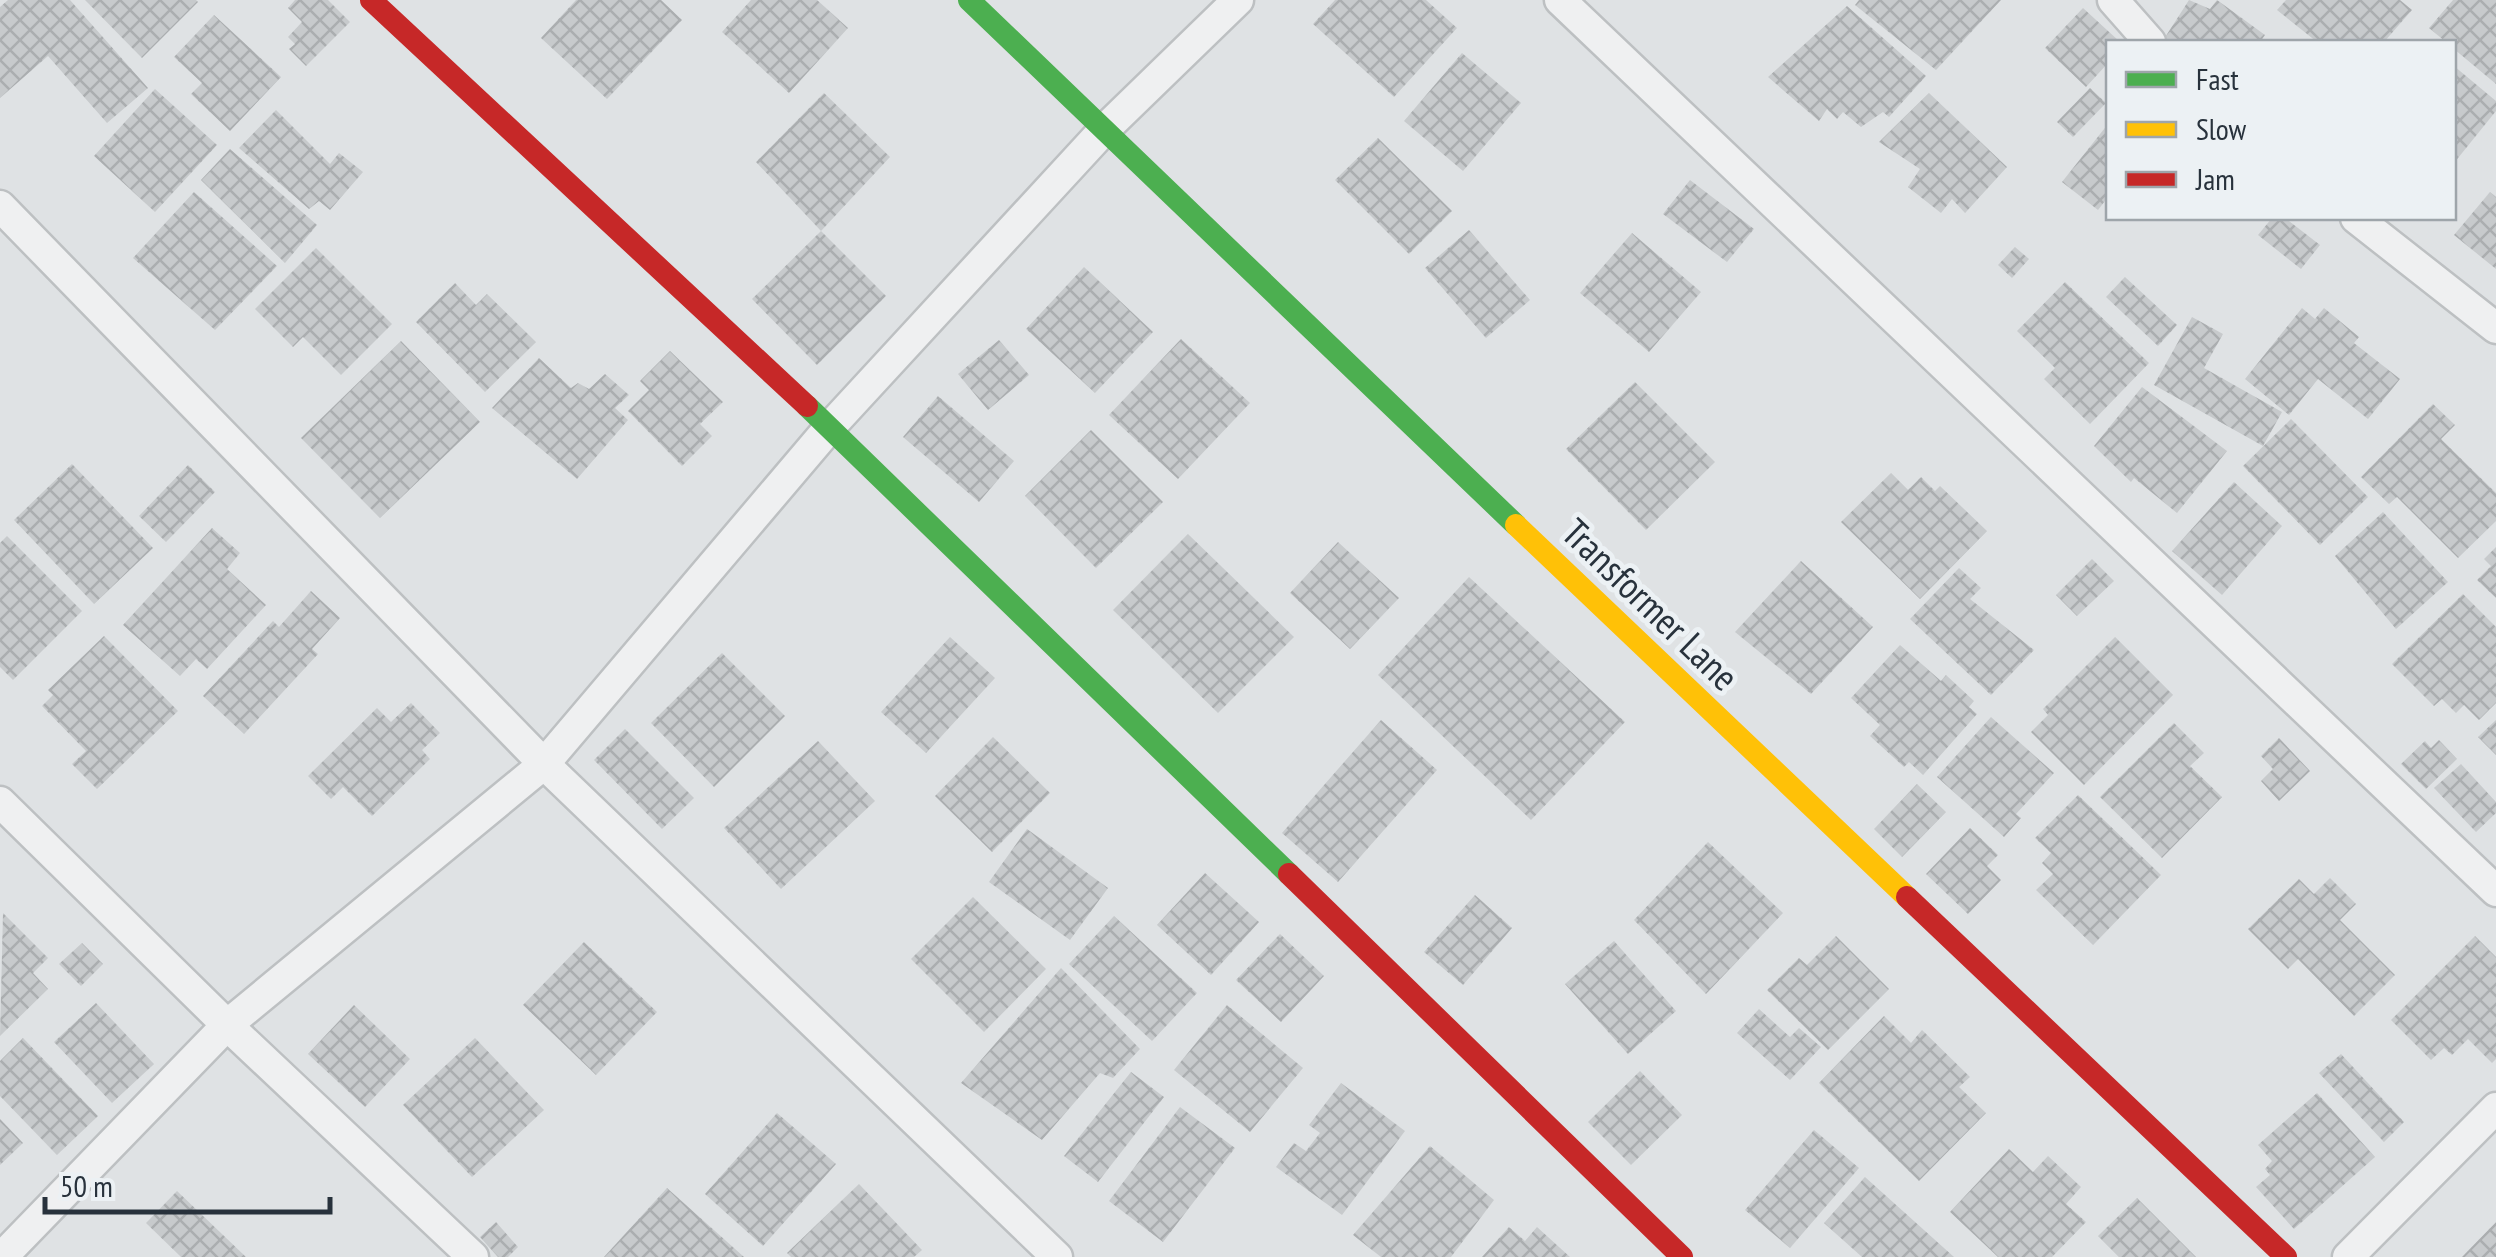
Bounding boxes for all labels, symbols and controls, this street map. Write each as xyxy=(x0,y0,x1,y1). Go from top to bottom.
legend xyxy=(2106,40,2456,220)
text: Fast xyxy=(2196,59,2240,98)
text: Slow xyxy=(2196,109,2247,148)
text: Jam xyxy=(2195,159,2235,198)
street label: Transformer Lane xyxy=(1552,507,1750,700)
scale bar xyxy=(45,1152,330,1214)
text: 50 m xyxy=(60,1166,113,1205)

